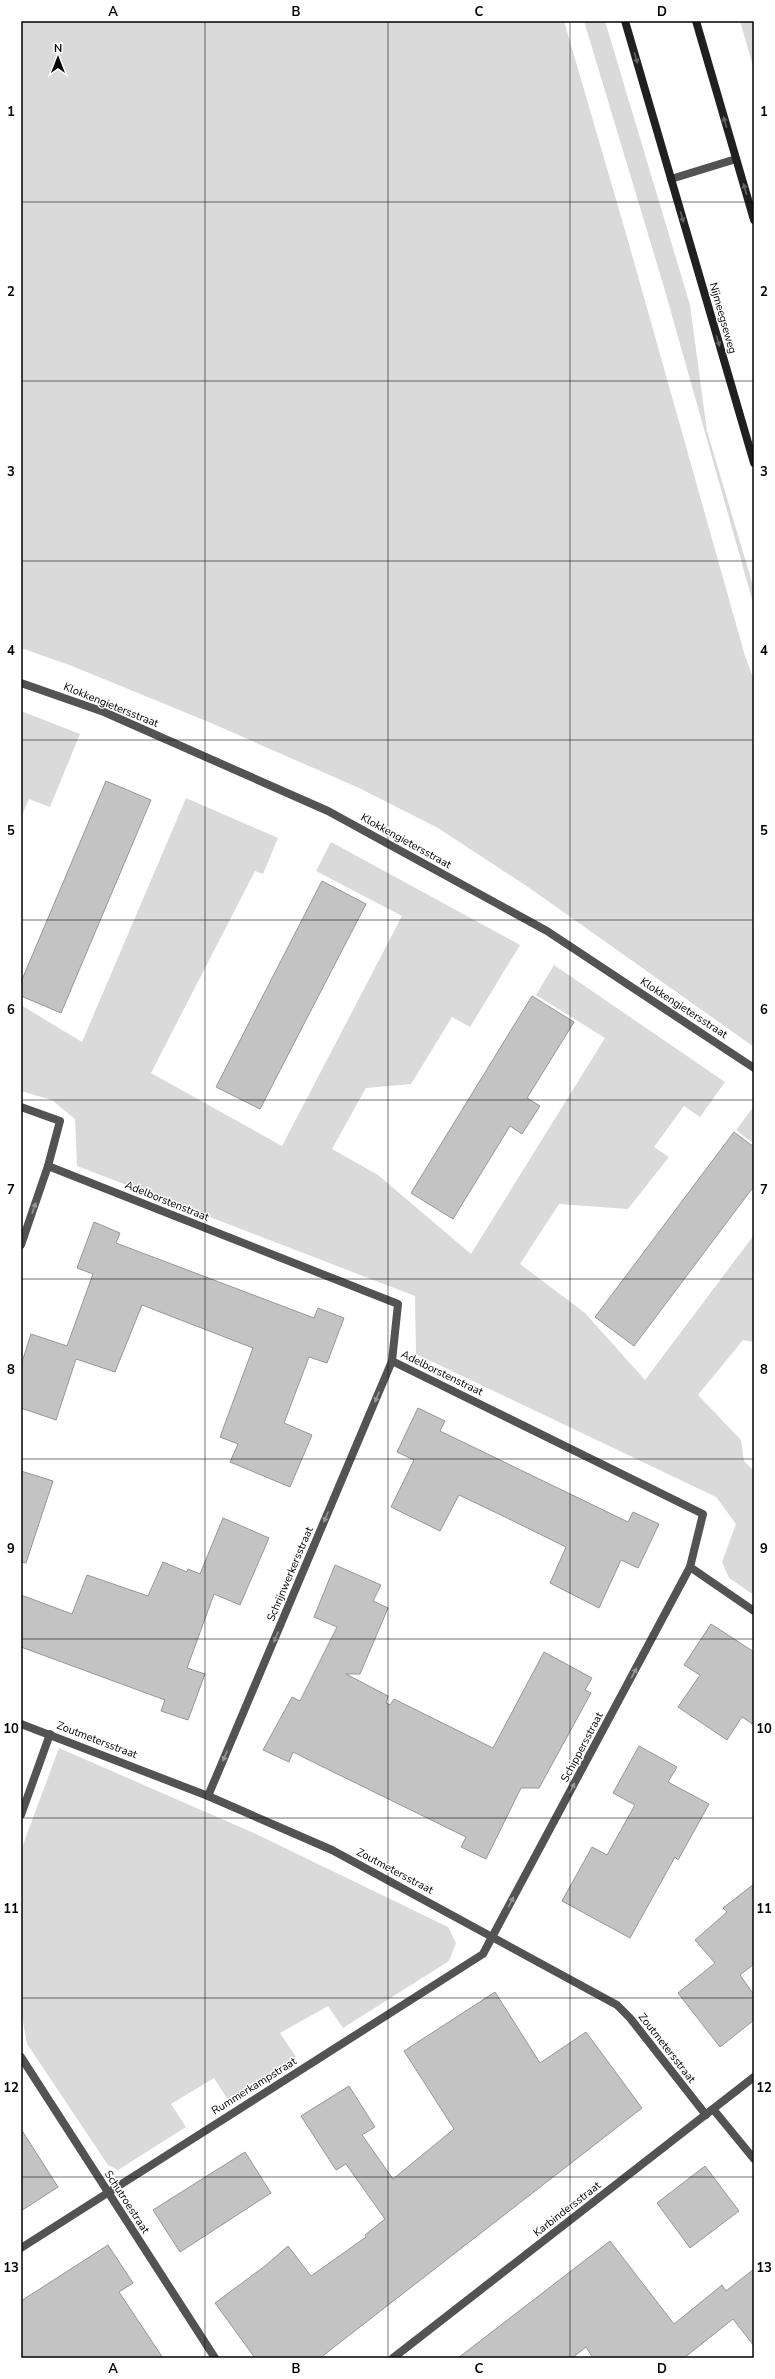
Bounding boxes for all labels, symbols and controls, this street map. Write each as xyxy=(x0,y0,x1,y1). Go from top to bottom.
text: A xyxy=(108,3,118,21)
text: B xyxy=(292,3,301,21)
text: C xyxy=(475,3,484,21)
text: D xyxy=(657,3,667,21)
north arrow xyxy=(38,38,78,78)
text: N xyxy=(54,41,62,56)
one-way arrow xyxy=(633,53,639,65)
text: 1 xyxy=(7,103,15,121)
text: 1 xyxy=(760,103,768,121)
one-way arrow xyxy=(722,116,728,128)
one-way arrow xyxy=(742,183,748,195)
one-way arrow xyxy=(679,211,685,223)
street label: Nijmeegseweg xyxy=(706,281,740,355)
text: 2 xyxy=(7,283,15,301)
text: 2 xyxy=(760,283,768,301)
one-way arrow xyxy=(715,336,721,348)
text: 3 xyxy=(7,463,15,481)
text: 3 xyxy=(760,463,768,481)
text: 4 xyxy=(7,642,15,660)
text: 4 xyxy=(760,642,768,660)
street label: Klokkengietersstraat xyxy=(61,679,161,731)
street label: Klokkengietersstraat xyxy=(358,810,454,872)
text: 5 xyxy=(7,822,15,840)
text: 5 xyxy=(760,822,768,840)
street label: Klokkengietersstraat xyxy=(637,974,731,1042)
text: 6 xyxy=(7,1001,15,1019)
text: 6 xyxy=(760,1001,768,1019)
street label: Adelborstenstraat xyxy=(123,1177,211,1225)
text: 7 xyxy=(7,1181,15,1199)
text: 7 xyxy=(760,1181,768,1199)
one-way arrow xyxy=(31,1202,37,1214)
street label: Adelborstenstraat xyxy=(398,1347,486,1399)
text: 8 xyxy=(7,1361,15,1379)
text: 8 xyxy=(760,1361,768,1379)
one-way arrow xyxy=(374,1392,380,1403)
one-way arrow xyxy=(323,1511,329,1523)
street label: Schrijnwerkersstraat xyxy=(263,1524,317,1624)
text: 9 xyxy=(7,1540,15,1558)
text: 9 xyxy=(760,1540,768,1558)
one-way arrow xyxy=(272,1631,278,1643)
one-way arrow xyxy=(630,1667,637,1679)
street label: Schippersstraat xyxy=(557,1709,607,1785)
street label: Zoutmetersstraat xyxy=(55,1718,140,1762)
text: 10 xyxy=(3,1720,19,1738)
text: 10 xyxy=(756,1720,772,1738)
one-way arrow xyxy=(222,1751,228,1762)
one-way arrow xyxy=(569,1782,576,1793)
street label: Zoutmetersstraat xyxy=(354,1844,436,1898)
one-way arrow xyxy=(508,1896,514,1908)
text: 11 xyxy=(3,1900,19,1918)
text: 11 xyxy=(756,1900,772,1918)
street label: Zoutmetersstraat xyxy=(635,2010,699,2086)
street label: Rummerkampstraat xyxy=(209,2054,300,2118)
text: 12 xyxy=(3,2079,19,2097)
text: 12 xyxy=(756,2079,772,2097)
street label: Schutroestraat xyxy=(101,2168,153,2237)
street label: Karbindersstraat xyxy=(530,2178,604,2240)
text: 13 xyxy=(3,2259,19,2277)
text: 13 xyxy=(756,2259,772,2277)
text: A xyxy=(108,2360,118,2378)
text: B xyxy=(292,2360,301,2378)
text: C xyxy=(475,2360,484,2378)
text: D xyxy=(657,2360,667,2378)

